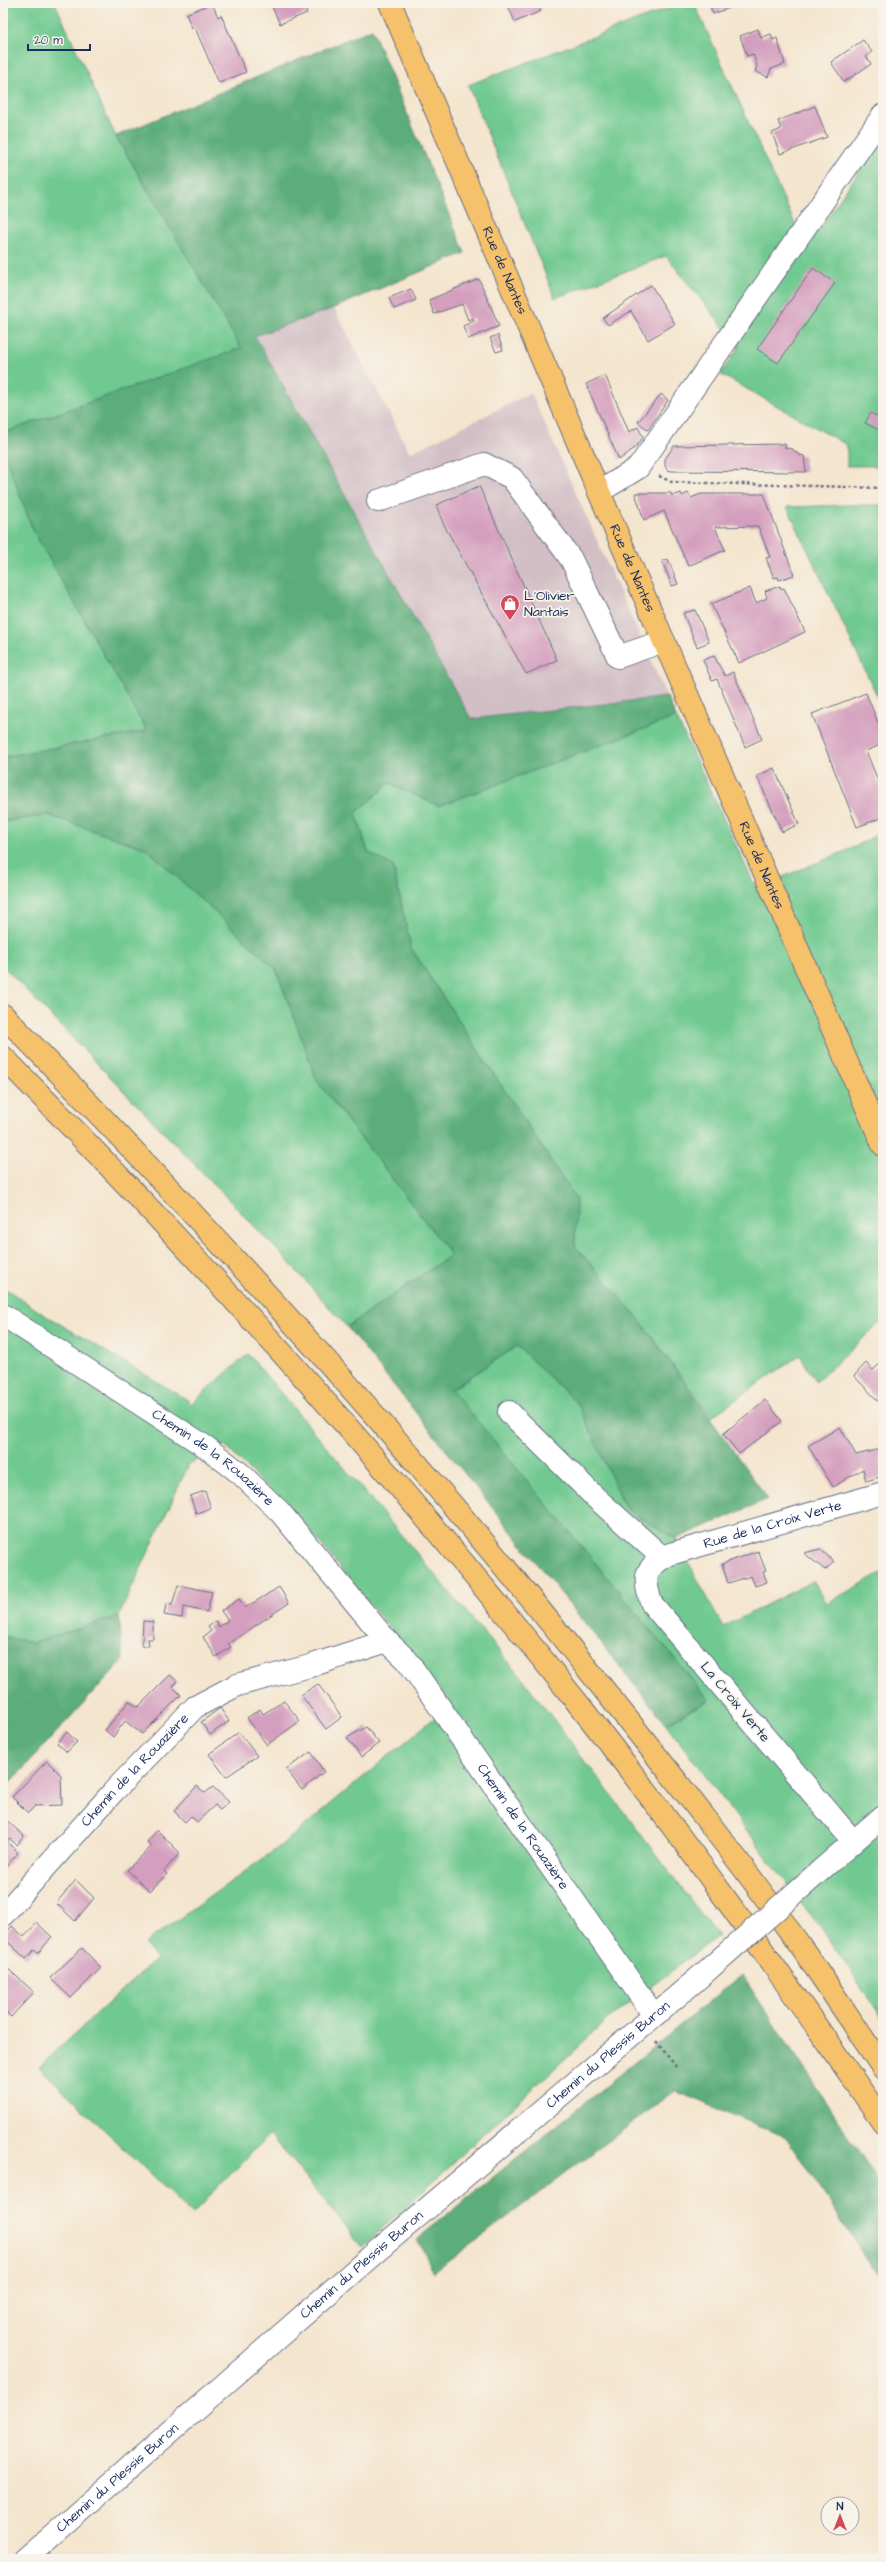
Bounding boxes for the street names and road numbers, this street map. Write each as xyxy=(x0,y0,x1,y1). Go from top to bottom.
street label: Rue de Nantes xyxy=(477,224,532,318)
street label: Rue de Nantes xyxy=(604,521,660,615)
street label: Rue de Nantes xyxy=(734,818,789,912)
street label: Chemin de la Rouazière xyxy=(148,1404,279,1511)
street label: Rue de la Croix Verte xyxy=(701,1495,844,1554)
street label: La Croix Verte xyxy=(695,1657,775,1747)
street label: Chemin de la Rouazière xyxy=(76,1709,194,1831)
street label: Chemin de la Rouazière xyxy=(472,1760,574,1894)
street label: Chemin du Plessis Buron xyxy=(542,1996,675,2113)
street label: Chemin du Plessis Buron xyxy=(296,2206,428,2324)
street label: Chemin du Plessis Buron xyxy=(52,2419,183,2537)

